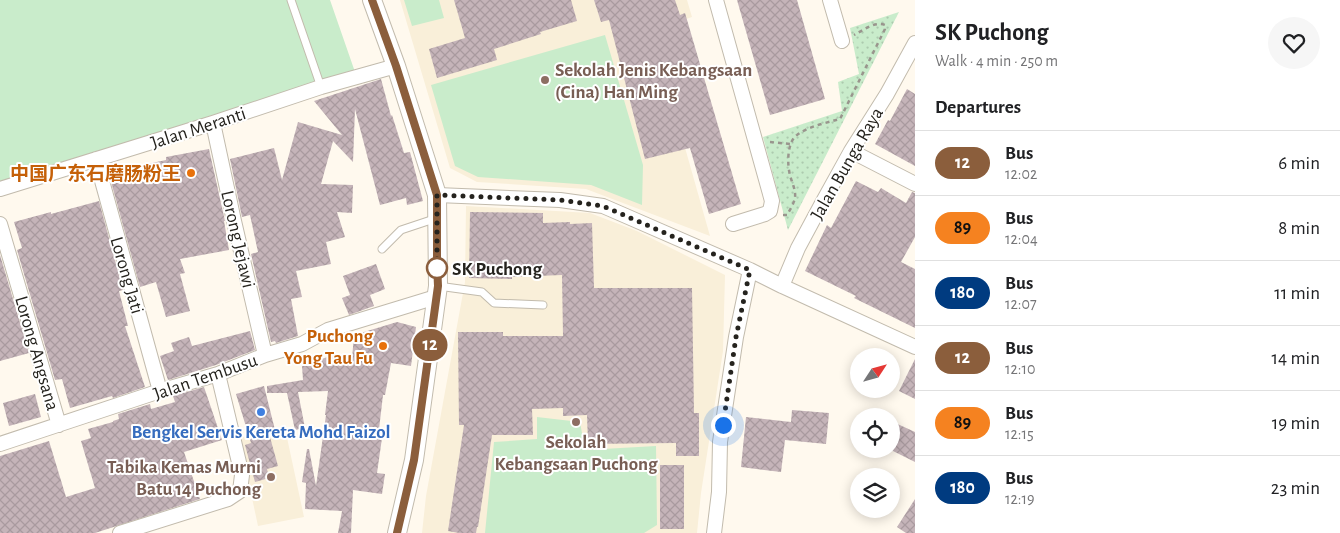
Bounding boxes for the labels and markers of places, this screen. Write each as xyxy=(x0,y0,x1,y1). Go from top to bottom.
place label: Sekolah Jenis Kebangsaan (Cina) Han Ming xyxy=(555,61,752,102)
marker: Sekolah Jenis Kebangsaan (Cina) Han Ming xyxy=(539,74,551,86)
place label: 中国广东石磨肠粉王 xyxy=(10,163,181,184)
marker: 中国广东石磨肠粉王 xyxy=(185,167,197,179)
marker: SK Puchong xyxy=(426,257,448,279)
place label: SK Puchong xyxy=(452,260,542,279)
place label: Puchong Yong Tau Fu xyxy=(284,327,373,368)
marker: Puchong Yong Tau Fu xyxy=(377,340,389,352)
marker: Bengkel Servis Kereta Mohd Faizol xyxy=(255,406,267,418)
marker: Sekolah Kebangsaan Puchong xyxy=(570,416,582,428)
place label: Bengkel Servis Kereta Mohd Faizol xyxy=(131,423,391,442)
place label: Sekolah Kebangsaan Puchong xyxy=(495,433,658,474)
place label: Tabika Kemas Murni Batu 14 Puchong xyxy=(107,458,261,499)
marker: Tabika Kemas Murni Batu 14 Puchong xyxy=(265,471,277,483)

